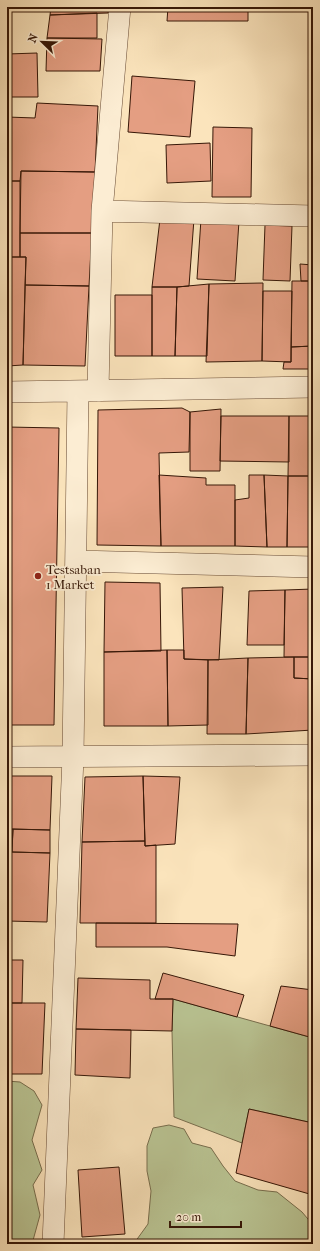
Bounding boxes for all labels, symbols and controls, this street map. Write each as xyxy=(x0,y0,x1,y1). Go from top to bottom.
north arrow xyxy=(22,22,62,62)
text: N xyxy=(26,31,41,45)
place label: Testsaban 1 Market xyxy=(46,562,101,592)
marker: Testsaban 1 Market xyxy=(33,571,43,581)
scale bar xyxy=(170,1203,241,1229)
text: 20 m xyxy=(176,1210,201,1224)

